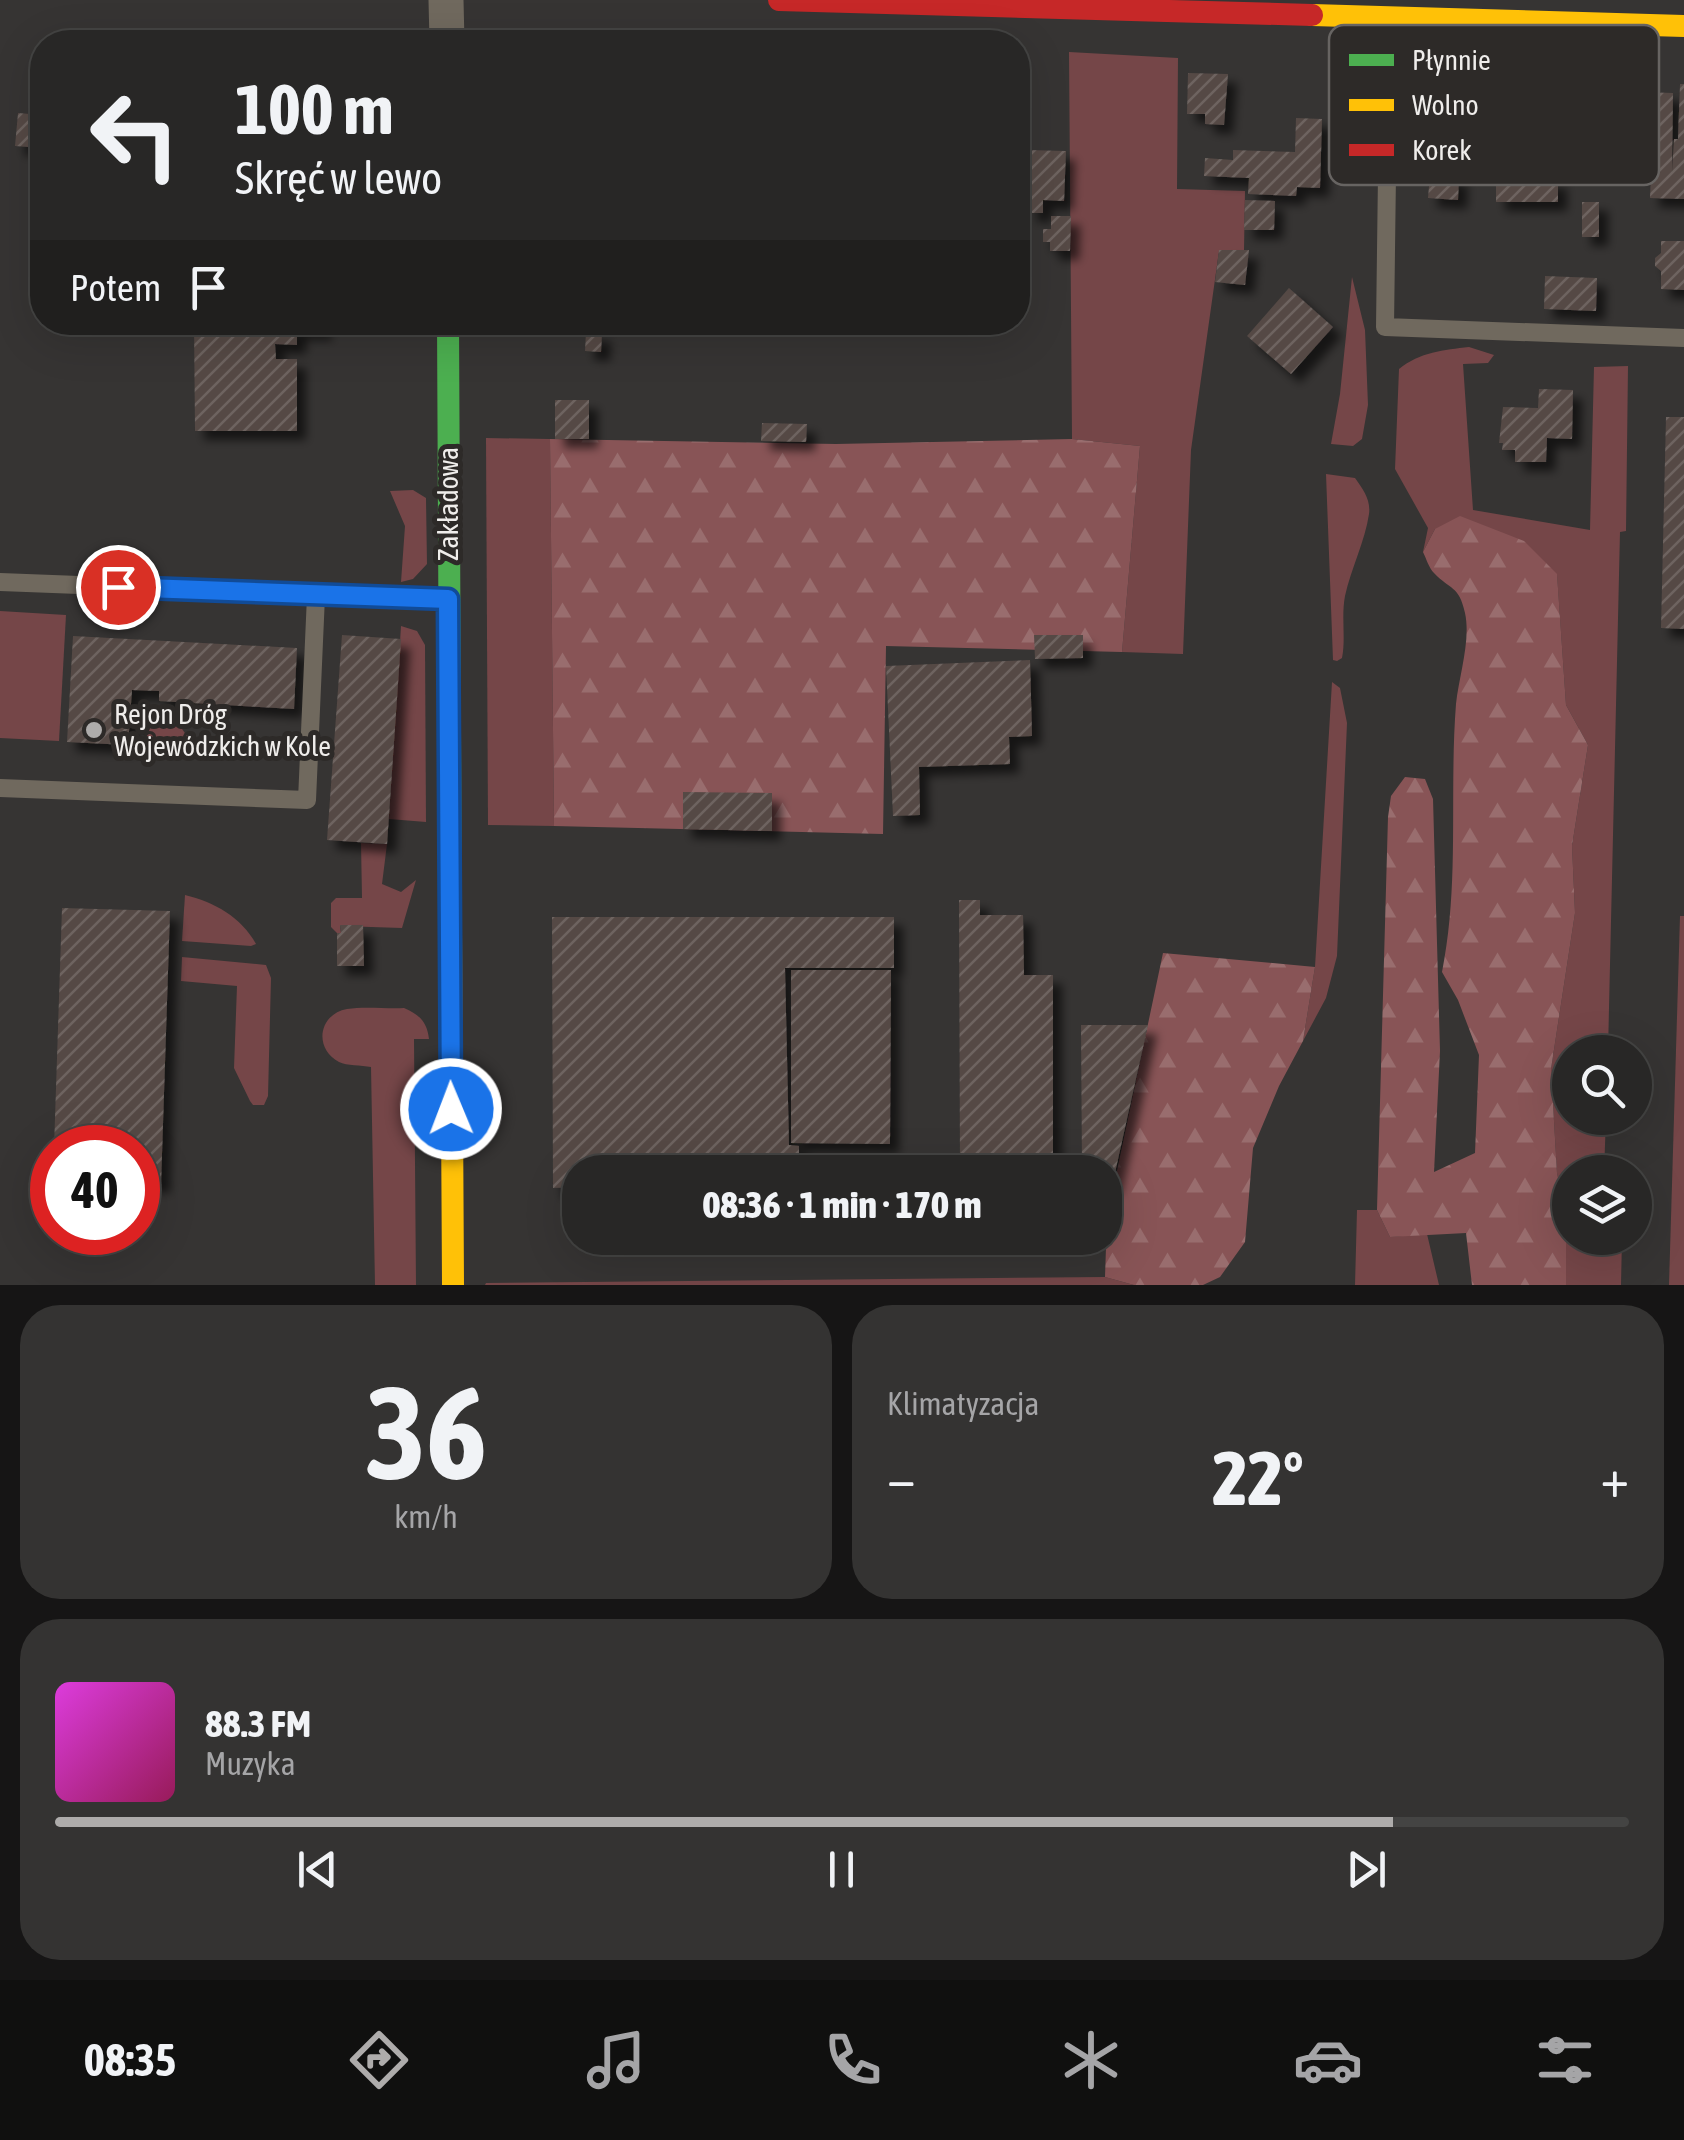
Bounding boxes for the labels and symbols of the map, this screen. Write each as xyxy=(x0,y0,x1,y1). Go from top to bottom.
legend xyxy=(1329,25,1659,185)
text: Płynnie xyxy=(1412,44,1491,76)
text: Wolno xyxy=(1412,89,1479,121)
text: Korek xyxy=(1412,134,1472,166)
street label: Zakładowa xyxy=(432,447,464,561)
pin xyxy=(76,545,161,630)
place label: Rejon Dróg Wojewódzkich w Kole xyxy=(114,698,331,762)
marker: Rejon Dróg Wojewódzkich w Kole xyxy=(83,719,105,741)
position arrow xyxy=(399,1057,503,1161)
speed limit sign: 40 xyxy=(30,1125,160,1255)

